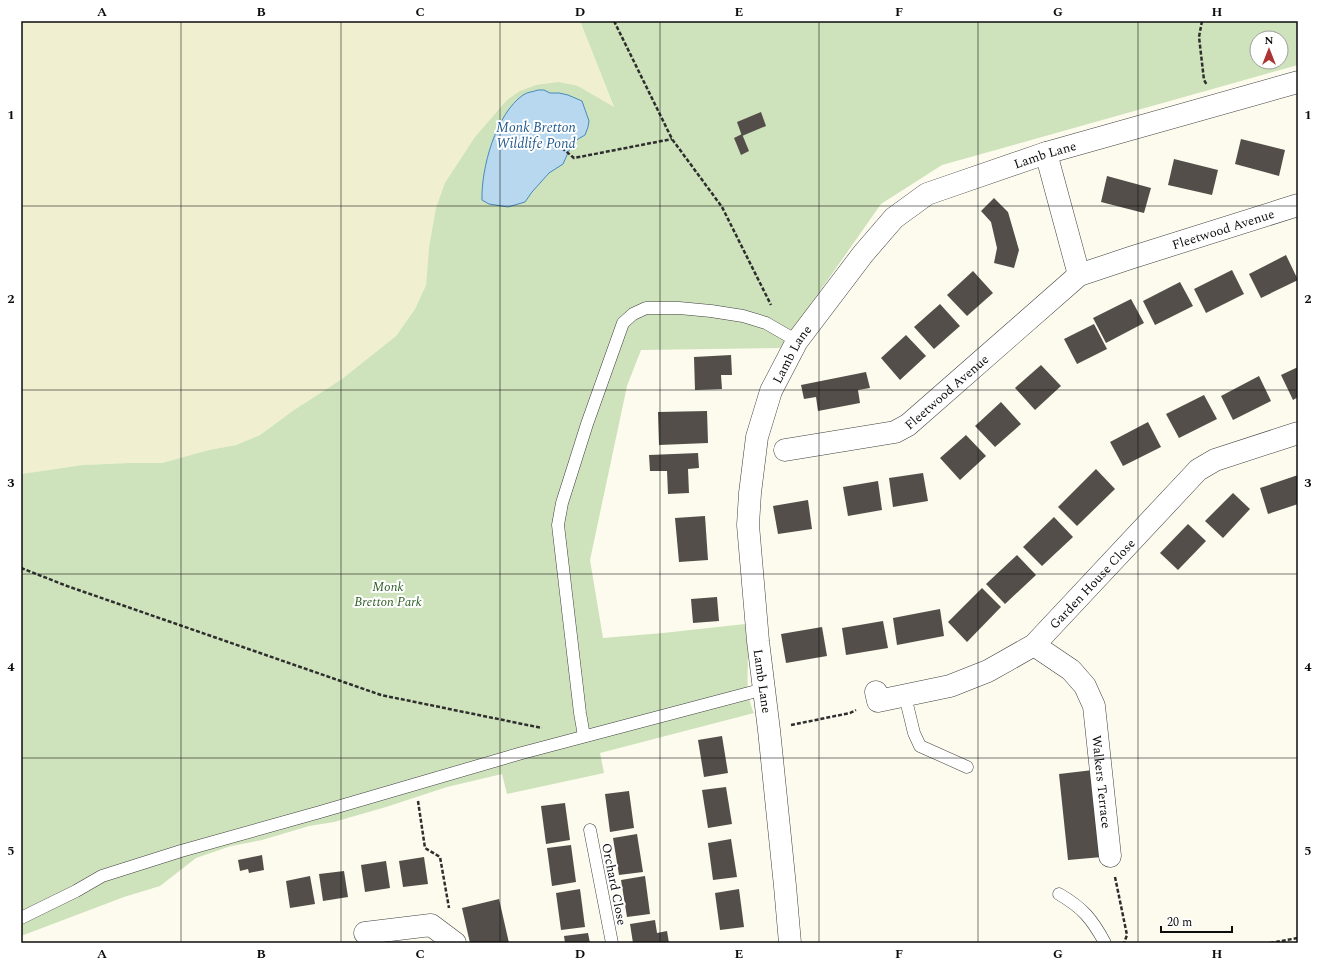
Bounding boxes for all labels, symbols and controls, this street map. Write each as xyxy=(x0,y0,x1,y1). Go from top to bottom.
text: A xyxy=(97,2,107,22)
text: B xyxy=(256,2,266,22)
text: C xyxy=(415,2,425,22)
text: D xyxy=(575,2,585,22)
text: E xyxy=(735,2,744,22)
text: F xyxy=(895,2,903,22)
text: G xyxy=(1053,2,1063,22)
text: H xyxy=(1212,2,1223,22)
north arrow xyxy=(1249,30,1289,70)
text: N xyxy=(1265,32,1274,49)
text: 1 xyxy=(7,105,15,125)
text: 1 xyxy=(1304,105,1312,125)
water label: Monk Bretton Wildlife Pond xyxy=(496,117,577,154)
street label: Lamb Lane xyxy=(1011,136,1079,174)
street label: Fleetwood Avenue xyxy=(1170,204,1277,255)
text: 2 xyxy=(7,289,15,309)
text: 2 xyxy=(1304,289,1312,309)
street label: Lamb Lane xyxy=(768,321,817,387)
street label: Fleetwood Avenue xyxy=(900,350,993,435)
text: 3 xyxy=(7,473,15,493)
text: 3 xyxy=(1304,473,1312,493)
street label: Garden House Close xyxy=(1045,534,1140,634)
park label: Monk Bretton Park xyxy=(354,577,422,612)
street label: Lamb Lane xyxy=(748,648,776,715)
text: 4 xyxy=(7,657,15,677)
text: 4 xyxy=(1304,657,1312,677)
street label: Walkers Terrace xyxy=(1086,734,1116,830)
text: 5 xyxy=(7,841,15,861)
street label: Orchard Close xyxy=(596,841,632,927)
text: 5 xyxy=(1304,841,1312,861)
scale bar xyxy=(1161,908,1232,934)
text: 20 m xyxy=(1167,913,1192,932)
text: A xyxy=(97,944,107,964)
text: B xyxy=(256,944,266,964)
text: C xyxy=(415,944,425,964)
text: D xyxy=(575,944,585,964)
text: E xyxy=(735,944,744,964)
text: F xyxy=(895,944,903,964)
text: G xyxy=(1053,944,1063,964)
text: H xyxy=(1212,944,1223,964)

